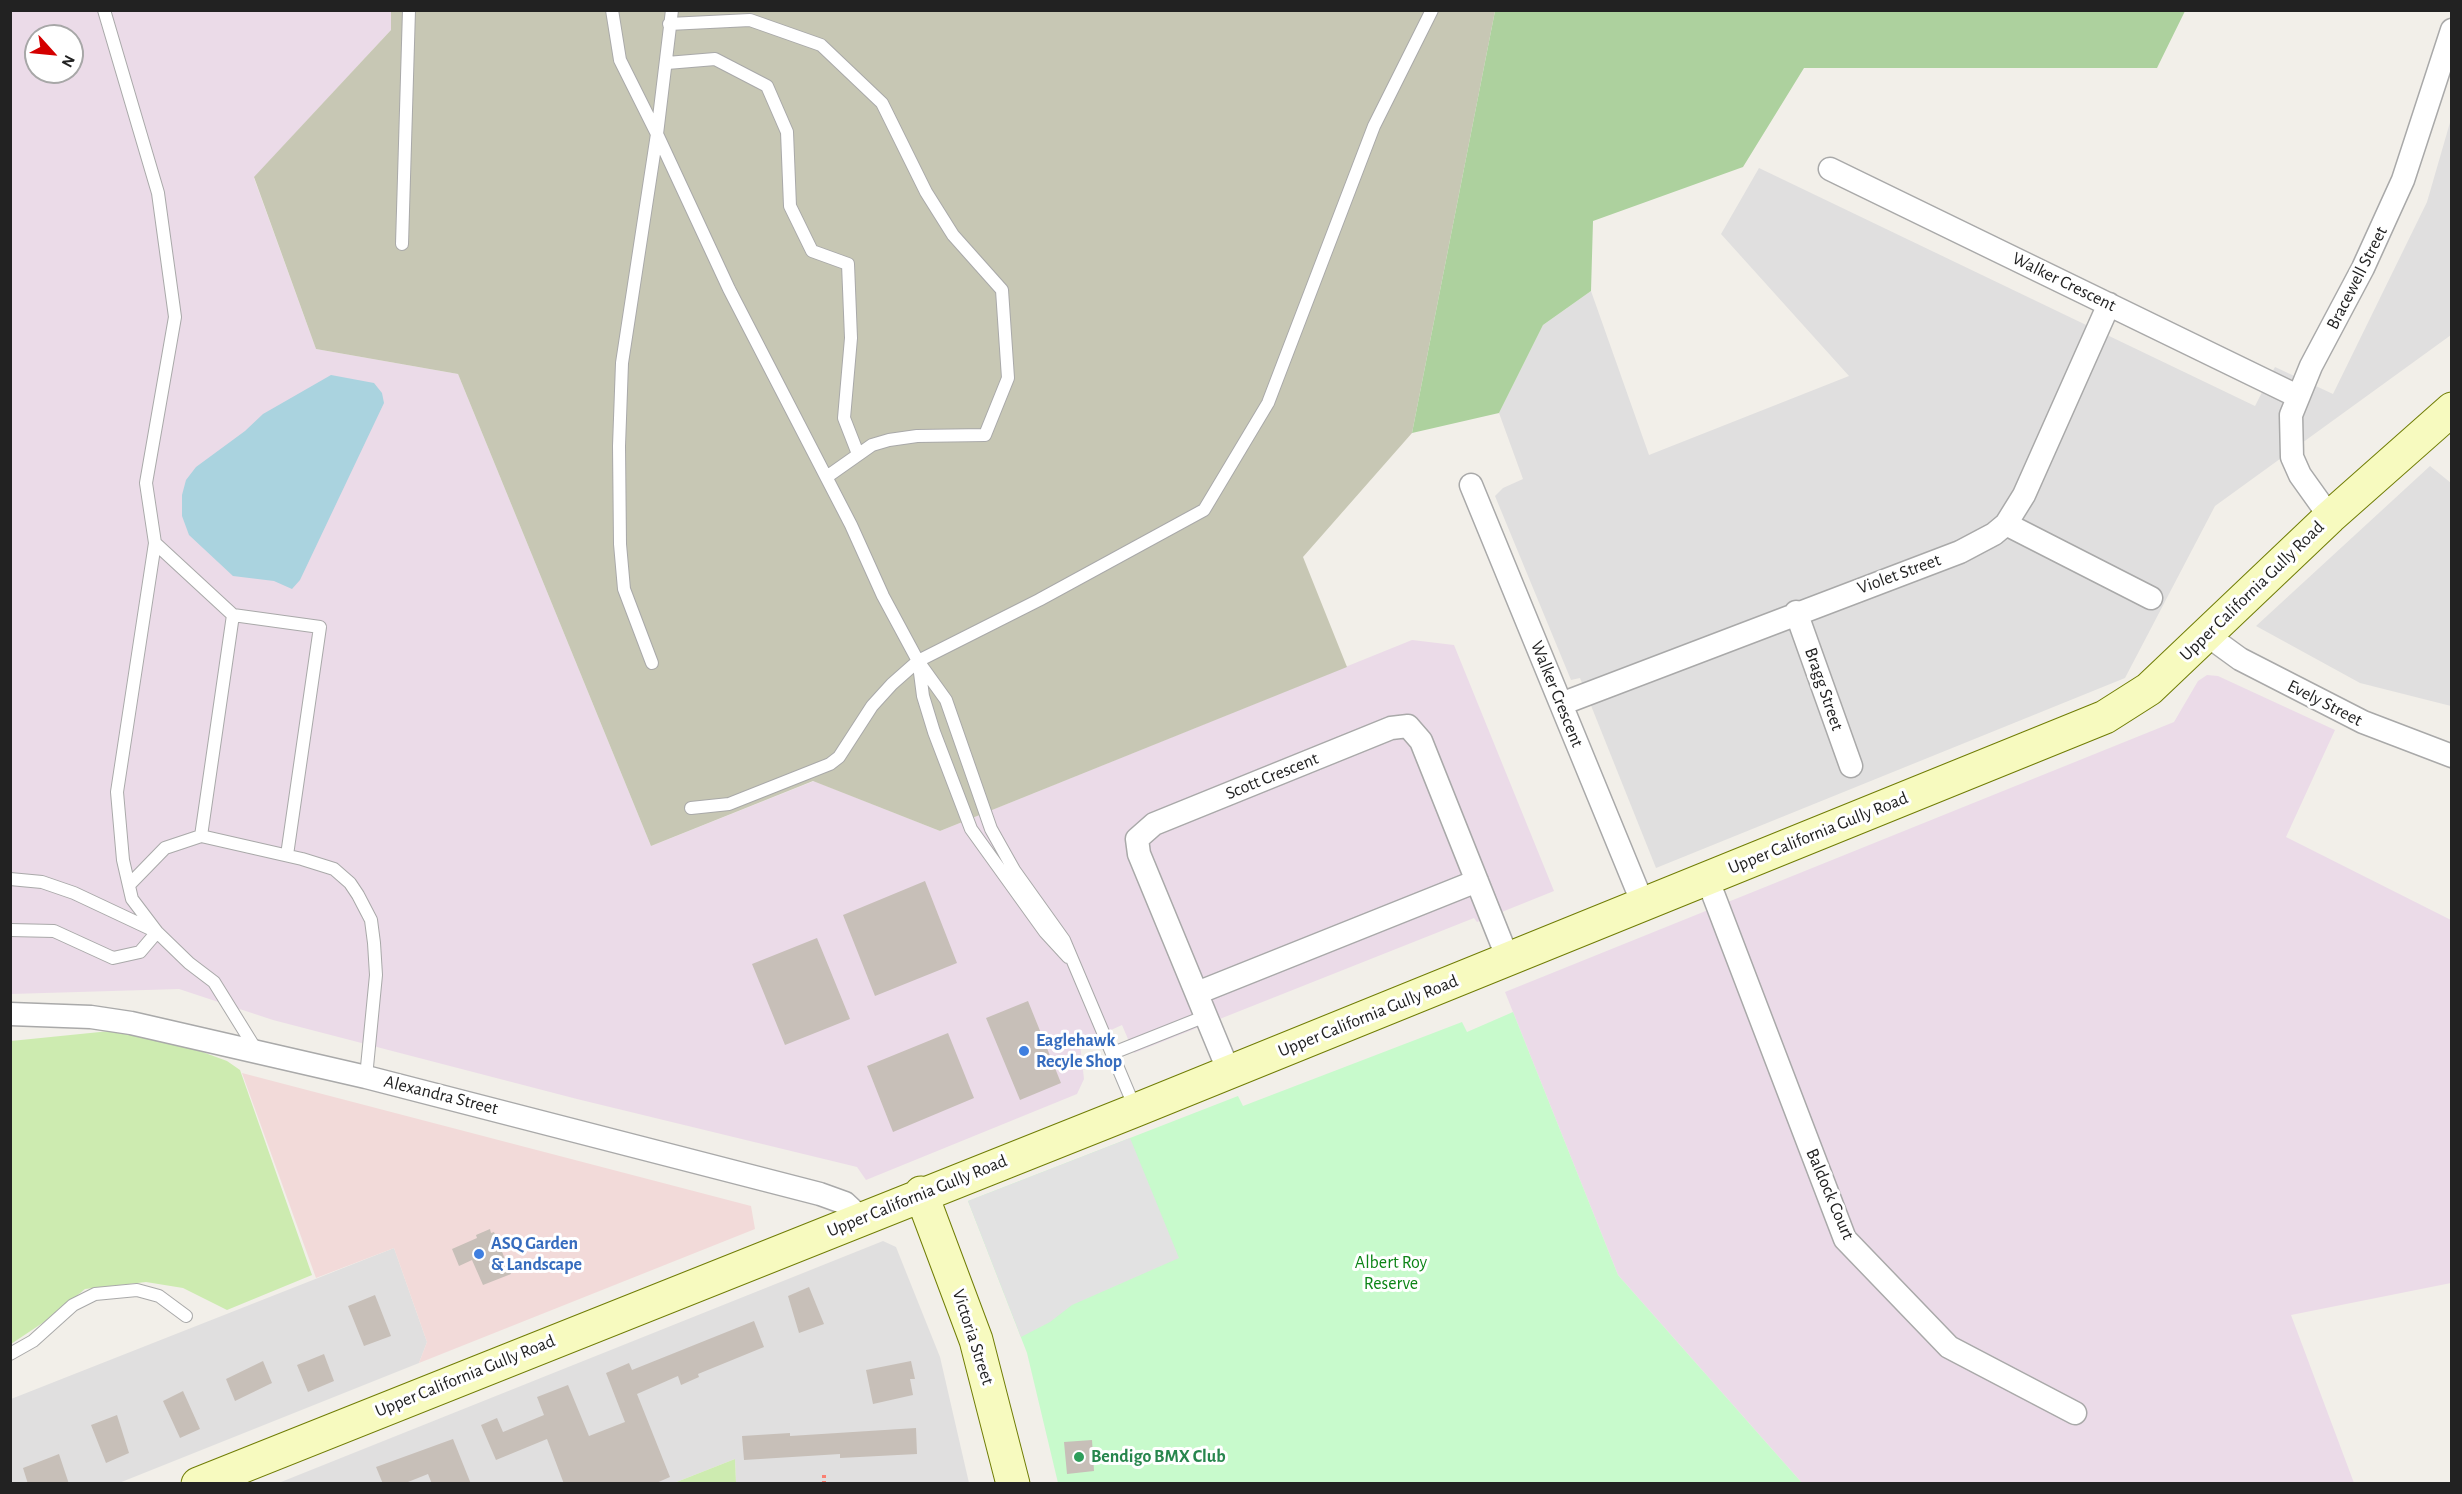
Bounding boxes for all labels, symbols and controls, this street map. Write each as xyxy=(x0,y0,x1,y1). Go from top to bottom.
north arrow xyxy=(24,24,84,84)
text: N xyxy=(59,53,78,70)
street label: Bracewell Street xyxy=(2322,223,2392,333)
street label: Walker Crescent xyxy=(2009,248,2119,316)
street label: Upper California Gully Road xyxy=(2175,516,2329,666)
street label: Violet Street xyxy=(1854,549,1944,599)
street label: Walker Crescent xyxy=(1526,638,1588,750)
street label: Bragg Street xyxy=(1800,645,1848,733)
street label: Evely Street xyxy=(2284,675,2366,731)
street label: Scott Crescent xyxy=(1222,748,1322,804)
street label: Upper California Gully Road xyxy=(1725,787,1911,879)
street label: Upper California Gully Road xyxy=(1275,970,1461,1062)
place label: Eaglehawk Recyle Shop xyxy=(1036,1030,1122,1072)
marker: Eaglehawk Recyle Shop xyxy=(1017,1044,1031,1058)
street label: Alexandra Street xyxy=(382,1070,500,1120)
street label: Baldock Court xyxy=(1801,1145,1859,1243)
street label: Upper California Gully Road xyxy=(824,1150,1010,1242)
place label: ASQ Garden & Landscape xyxy=(491,1233,582,1276)
marker: ASQ Garden & Landscape xyxy=(472,1247,486,1261)
park label: Albert Roy Reserve xyxy=(1355,1252,1427,1294)
street label: Victoria Street xyxy=(947,1286,999,1388)
street label: Upper California Gully Road xyxy=(372,1330,558,1422)
place label: Bendigo BMX Club xyxy=(1091,1446,1226,1468)
marker: Bendigo BMX Club xyxy=(1072,1450,1086,1464)

